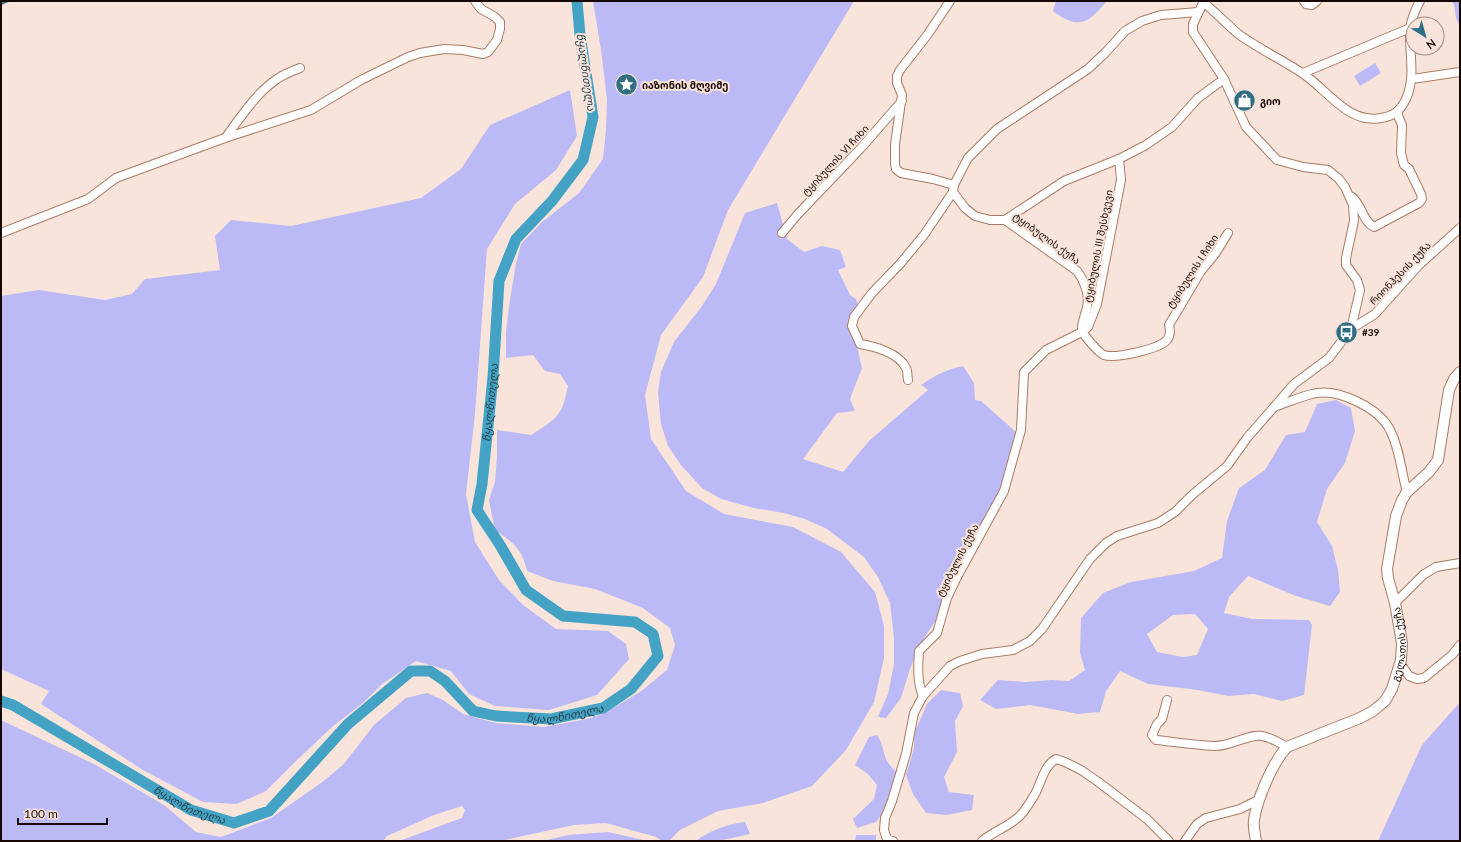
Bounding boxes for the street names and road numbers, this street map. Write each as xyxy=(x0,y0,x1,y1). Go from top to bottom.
street label: ტყიბულის VI ჩიხი xyxy=(799,122,872,199)
street label: ტყიბულის III შესხვევი xyxy=(1081,188,1116,303)
street label: ტყიბულის ქუჩა xyxy=(1011,210,1083,267)
street label: ტყიბულის I ჩიხი xyxy=(1164,232,1221,311)
street label: რიონჰესის ქუჩა xyxy=(1367,239,1434,308)
street label: ტყიბულის ქუჩა xyxy=(933,522,981,599)
street label: გელათის ქუჩა xyxy=(1389,606,1408,683)

